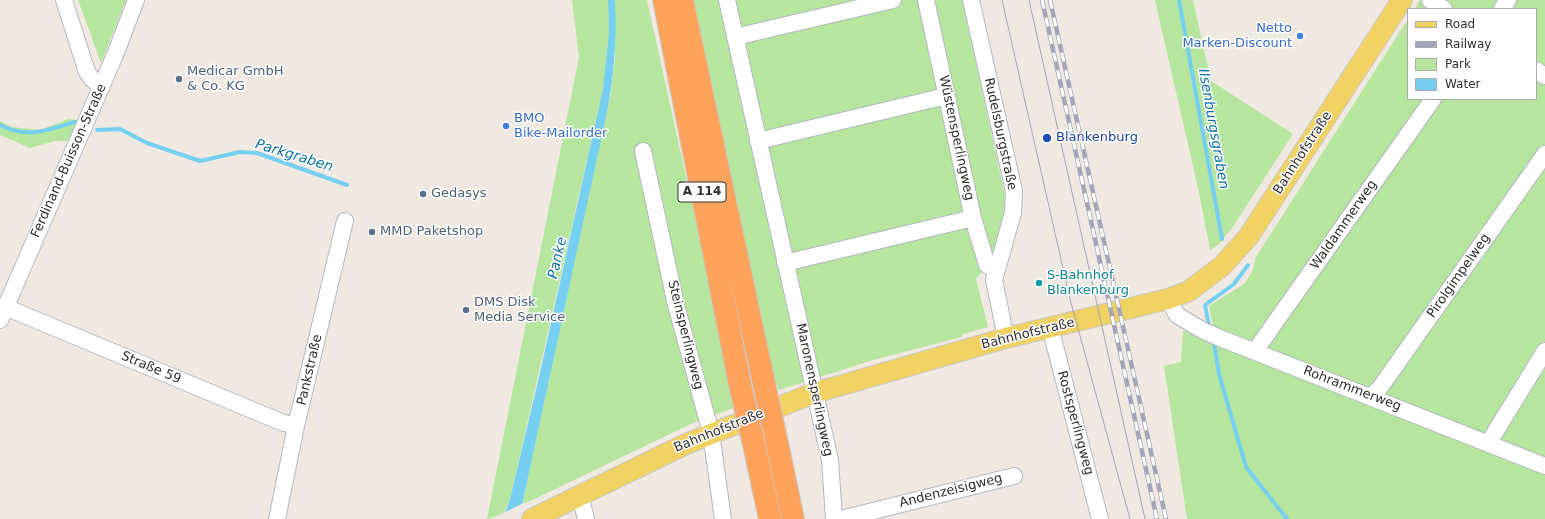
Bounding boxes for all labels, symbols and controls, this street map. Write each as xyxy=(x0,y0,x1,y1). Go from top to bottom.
legend xyxy=(1407,8,1537,100)
text: Road xyxy=(1445,17,1475,31)
place label: Netto Marken-Discount xyxy=(1182,21,1292,52)
marker: Netto Marken-Discount xyxy=(1295,31,1305,41)
text: Railway xyxy=(1445,37,1491,51)
text: Park xyxy=(1445,57,1471,71)
place label: Medicar GmbH & Co. KG xyxy=(187,64,283,95)
water label: Ilsenburgsgraben xyxy=(1194,67,1232,191)
marker: Medicar GmbH & Co. KG xyxy=(174,74,184,84)
street label: Wüstensperlingweg xyxy=(935,74,977,202)
street label: Rudelsburgstraße xyxy=(980,76,1020,192)
text: Water xyxy=(1445,77,1480,91)
street label: Ferdinand-Buisson-Straße xyxy=(28,82,110,240)
street label: Bahnhofstraße xyxy=(1270,109,1336,197)
place label: BMO Bike-Mailorder xyxy=(514,111,607,142)
marker: BMO Bike-Mailorder xyxy=(501,121,511,131)
place label: Blankenburg xyxy=(1056,130,1138,146)
marker: Blankenburg xyxy=(1041,132,1053,144)
water label: Parkgraben xyxy=(253,136,335,176)
street label: Waldammerweg xyxy=(1307,177,1381,273)
road number: A 114 xyxy=(678,182,726,202)
place label: Gedasys xyxy=(431,186,487,202)
marker: Gedasys xyxy=(418,189,428,199)
place label: MMD Paketshop xyxy=(380,224,483,240)
marker: MMD Paketshop xyxy=(367,227,377,237)
street label: Pirolgimpelweg xyxy=(1424,231,1494,321)
water label: Panke xyxy=(545,235,571,281)
place label: S-Bahnhof Blankenburg xyxy=(1047,268,1129,299)
marker: S-Bahnhof Blankenburg xyxy=(1034,278,1044,288)
street label: Steinsperlingweg xyxy=(664,279,706,391)
place label: DMS Disk Media Service xyxy=(474,295,565,326)
marker: DMS Disk Media Service xyxy=(461,305,471,315)
street label: Bahnhofstraße xyxy=(980,315,1076,353)
street label: Maronensperlingweg xyxy=(792,322,836,458)
street label: Pankstraße xyxy=(294,333,326,407)
street label: Straße 59 xyxy=(119,348,183,388)
street label: Rohrammerweg xyxy=(1301,363,1403,415)
street label: Rostsperlingweg xyxy=(1054,369,1096,477)
street label: Bahnhofstraße xyxy=(672,406,766,456)
street label: Andenzeisigweg xyxy=(898,471,1004,511)

